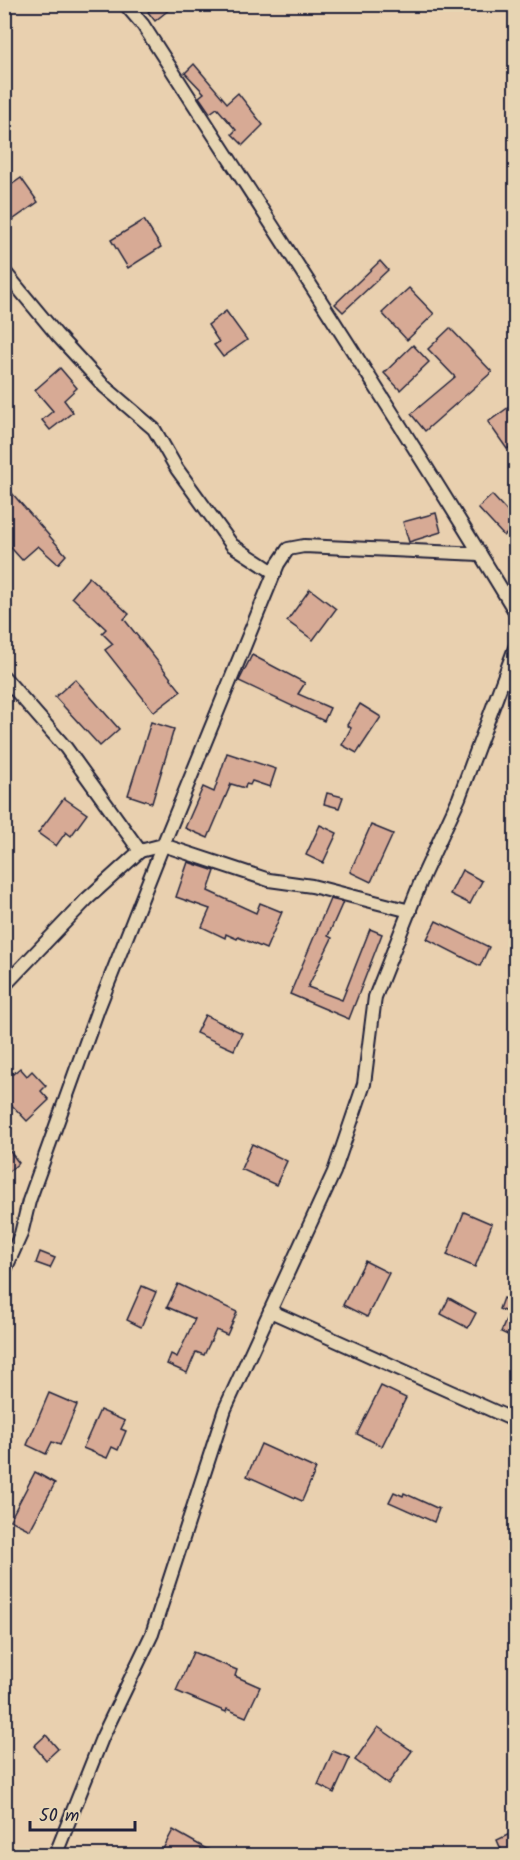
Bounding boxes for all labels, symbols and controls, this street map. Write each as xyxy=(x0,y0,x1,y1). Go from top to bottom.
scale bar xyxy=(30,1794,135,1832)
text: 50 m xyxy=(39,1802,79,1831)

